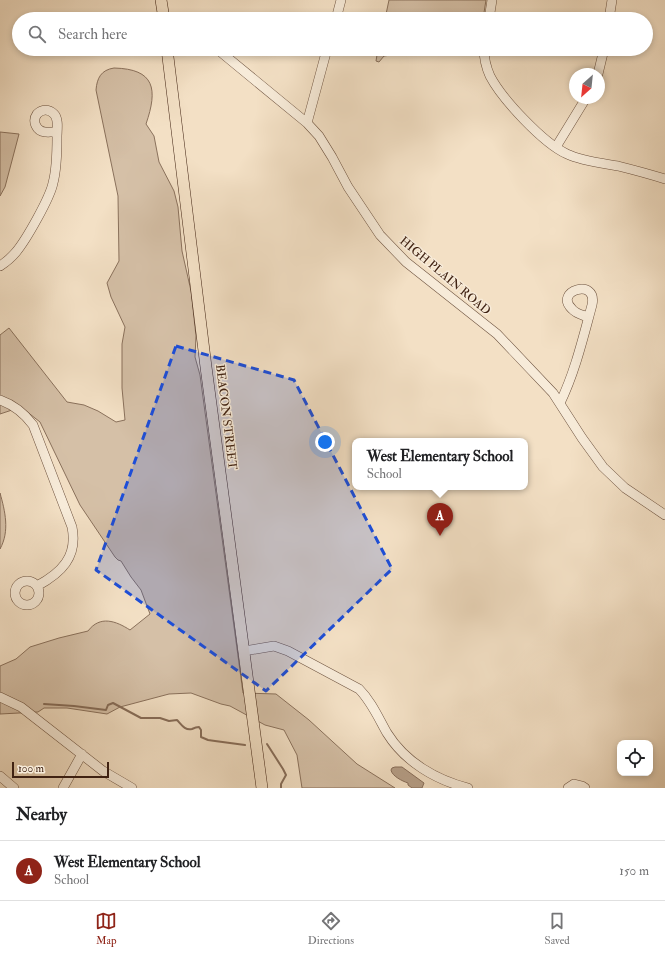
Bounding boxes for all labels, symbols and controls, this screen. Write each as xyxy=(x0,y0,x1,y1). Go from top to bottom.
search box xyxy=(12,12,653,56)
icon: search xyxy=(26,23,48,45)
text: Search here xyxy=(58,25,127,44)
north arrow xyxy=(569,68,605,104)
street label: HIGH PLAIN ROAD xyxy=(396,234,494,319)
street label: BEACON STREET xyxy=(212,364,240,471)
your location xyxy=(315,432,335,452)
popup xyxy=(352,438,528,490)
text: West Elementary School xyxy=(367,447,513,466)
text: School xyxy=(367,466,402,482)
pin: A xyxy=(427,503,453,536)
map controls xyxy=(617,740,653,776)
button: locate xyxy=(617,740,653,776)
scale bar xyxy=(12,760,109,779)
text: 100 m xyxy=(18,762,44,775)
text: Nearby xyxy=(16,804,67,825)
text: West Elementary School xyxy=(54,853,201,872)
text: A xyxy=(25,863,33,879)
text: 150 m xyxy=(619,863,649,879)
text: School xyxy=(54,872,89,888)
tab: Map xyxy=(95,910,117,947)
tab: Directions xyxy=(308,910,354,947)
tab: Saved xyxy=(545,910,570,947)

